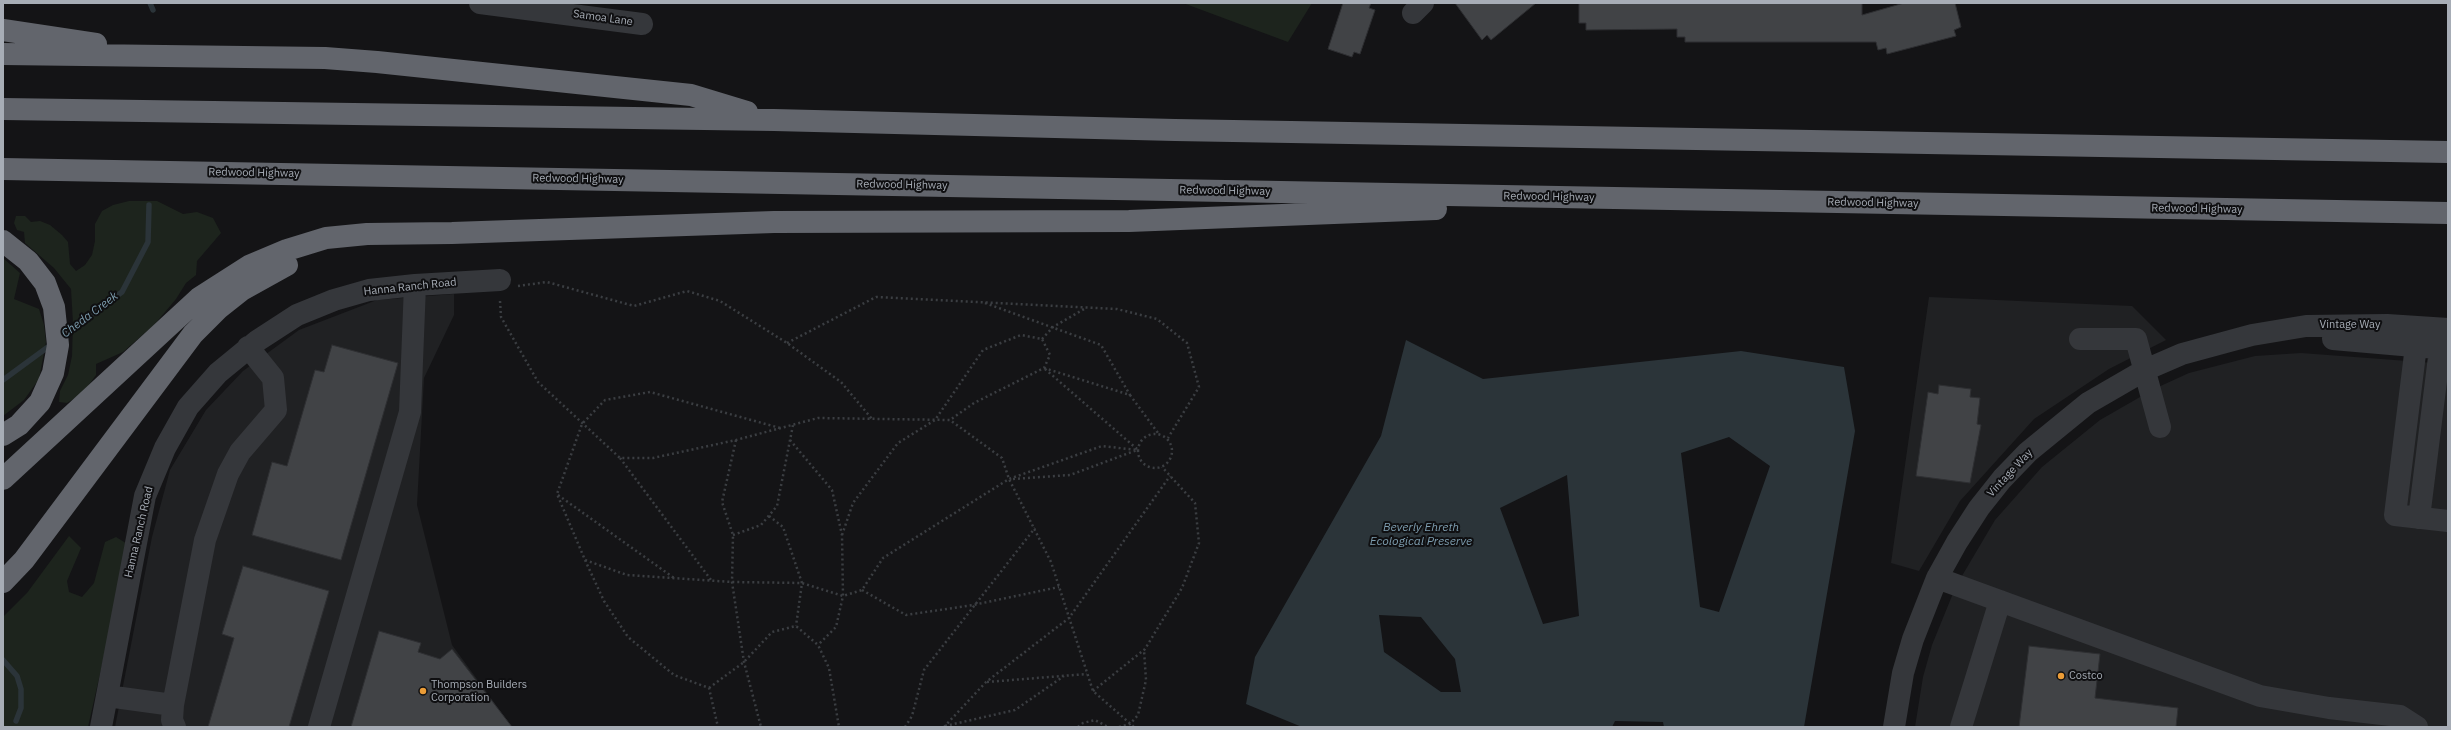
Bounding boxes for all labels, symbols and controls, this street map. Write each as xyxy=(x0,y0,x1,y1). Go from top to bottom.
street label: Samoa Lane xyxy=(572,7,634,29)
street label: Redwood Highway xyxy=(208,166,300,180)
street label: Redwood Highway xyxy=(532,172,624,186)
street label: Redwood Highway xyxy=(856,178,948,192)
street label: Redwood Highway xyxy=(1179,184,1271,198)
street label: Redwood Highway xyxy=(1503,190,1595,204)
street label: Redwood Highway xyxy=(1827,196,1919,210)
street label: Redwood Highway xyxy=(2151,202,2243,216)
street label: Hanna Ranch Road xyxy=(363,276,457,298)
water label: Cheda Creek xyxy=(59,289,121,341)
street label: Vintage Way xyxy=(2320,318,2380,332)
street label: Vintage Way xyxy=(1984,446,2036,500)
street label: Hanna Ranch Road xyxy=(122,485,156,579)
water label: Beverly Ehreth Ecological Preserve xyxy=(1370,521,1472,549)
place label: Costco xyxy=(2069,669,2103,683)
marker: Costco xyxy=(2056,671,2066,681)
place label: Thompson Builders Corporation xyxy=(431,678,527,704)
marker: Thompson Builders Corporation xyxy=(418,686,428,696)

